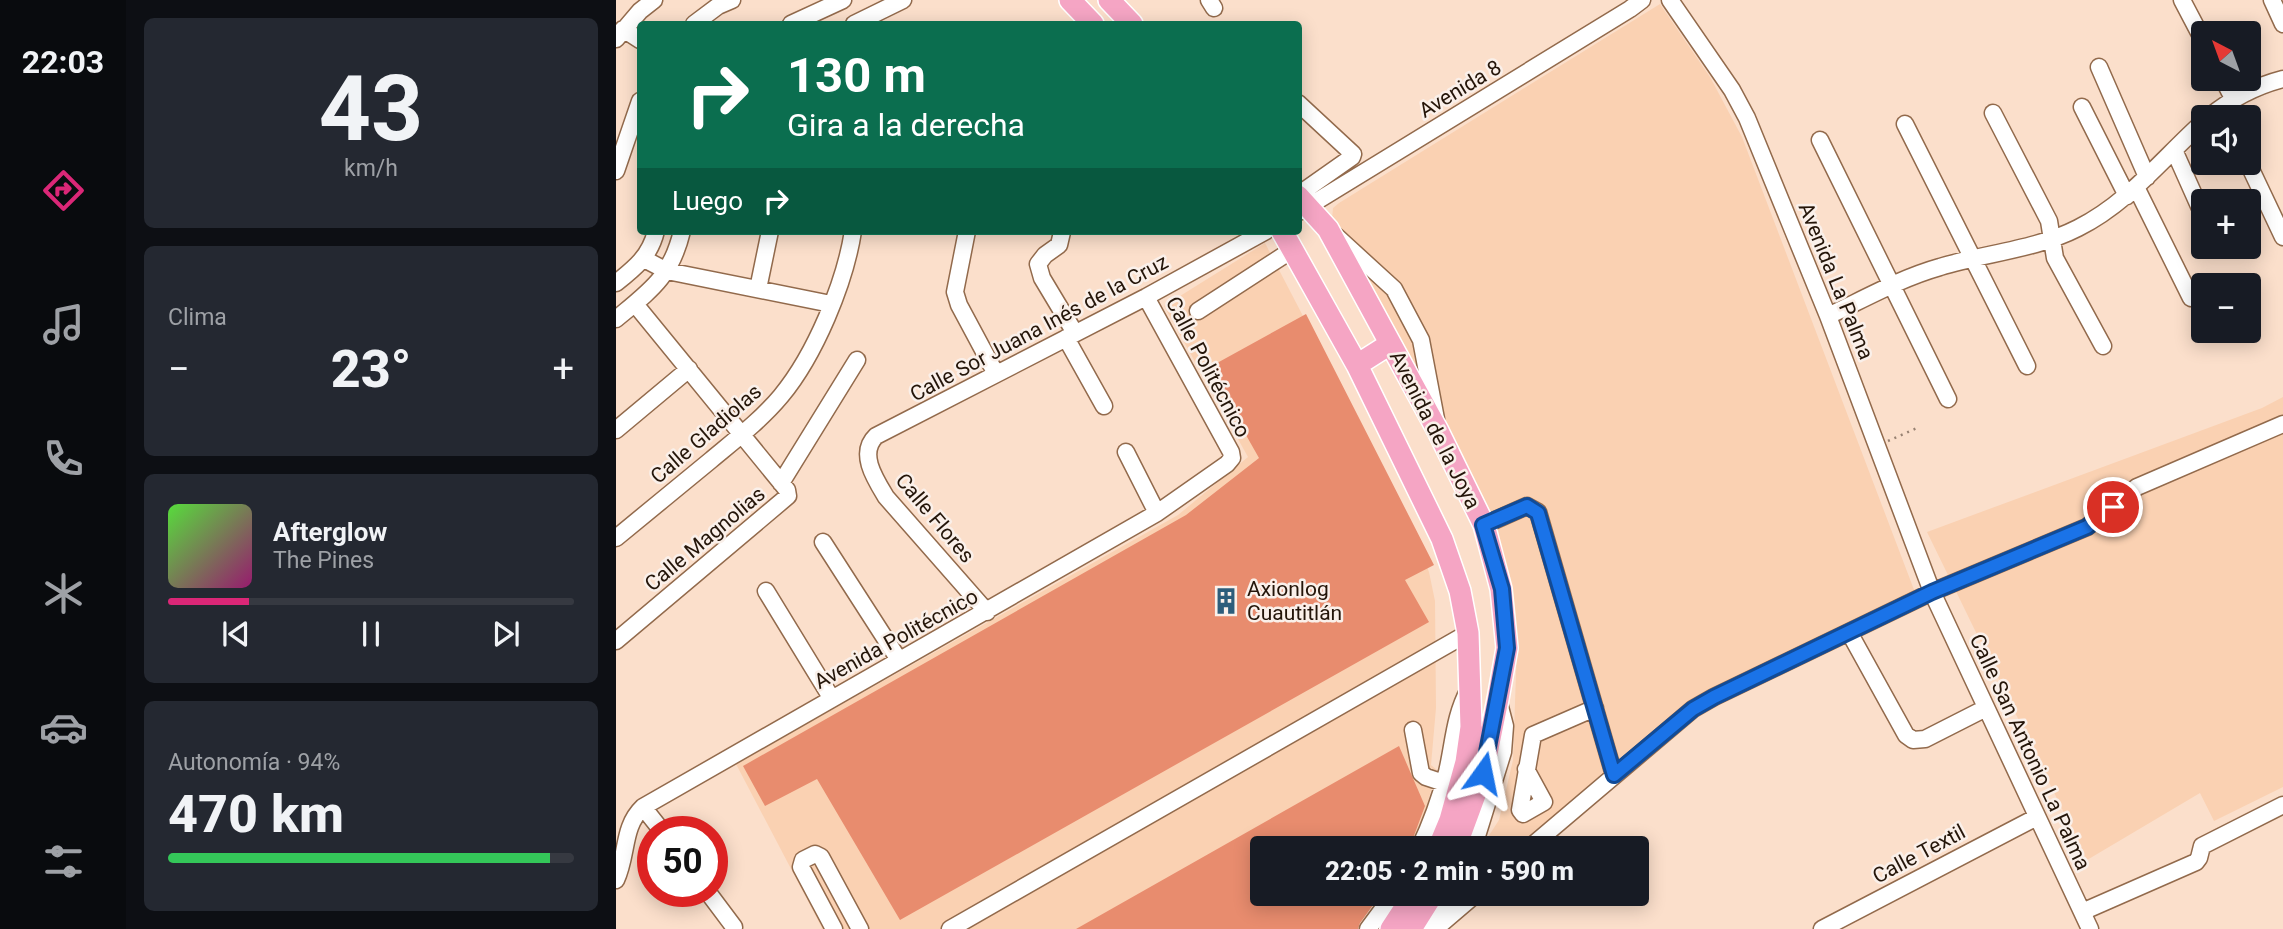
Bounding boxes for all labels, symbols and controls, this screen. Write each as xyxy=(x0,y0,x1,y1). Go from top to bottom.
north arrow xyxy=(2191,21,2261,91)
map controls xyxy=(2191,21,2261,343)
text: 22:03 xyxy=(22,43,104,81)
text: 130 m xyxy=(787,47,926,104)
icon: right xyxy=(672,49,763,140)
street label: Avenida 8 xyxy=(1415,55,1505,123)
text: 43 xyxy=(319,56,423,162)
button: sound xyxy=(2191,105,2261,175)
text: Gira a la derecha xyxy=(787,106,1025,144)
text: km/h xyxy=(344,155,398,182)
icon: directions xyxy=(39,166,88,215)
icon: right xyxy=(757,182,795,220)
text: Luego xyxy=(672,186,743,216)
button: + xyxy=(2191,189,2261,259)
street label: Avenida La Palma xyxy=(1794,199,1878,363)
street label: Calle Sor Juana Inés de la Cruz xyxy=(906,250,1172,406)
button: − xyxy=(2191,273,2261,343)
street label: Calle Politécnico xyxy=(1161,293,1255,441)
icon: music xyxy=(39,300,88,349)
text: Clima xyxy=(168,304,227,331)
text: 23° xyxy=(331,339,411,400)
text: − xyxy=(168,347,190,391)
text: + xyxy=(552,347,574,391)
street label: Avenida de la Joya xyxy=(1385,347,1485,513)
street label: Calle Gladiolas xyxy=(646,379,766,489)
icon: phone xyxy=(39,434,88,483)
street label: Calle Flores xyxy=(891,468,979,568)
pin xyxy=(2083,477,2143,537)
street label: Calle Magnolias xyxy=(640,482,770,596)
icon: arrive xyxy=(2094,488,2132,526)
text: Afterglow xyxy=(273,517,387,547)
text: The Pines xyxy=(273,547,374,574)
icon: climate xyxy=(39,569,88,618)
place label: Axionlog Cuautitlán xyxy=(1247,577,1342,625)
street label: Avenida Politécnico xyxy=(810,584,982,694)
building icon: Axionlog Cuautitlán xyxy=(1211,586,1241,616)
icon: previous xyxy=(217,615,255,653)
icon: pause xyxy=(352,615,390,653)
icon: next xyxy=(487,615,525,653)
street label: Calle San Antonio La Palma xyxy=(1965,630,2095,874)
icon: car xyxy=(39,703,88,752)
position arrow xyxy=(1446,736,1520,810)
text: Autonomía · 94% xyxy=(168,749,340,776)
text: 470 km xyxy=(168,784,344,845)
speed limit sign: 50 xyxy=(637,816,728,907)
street label: Calle Textil xyxy=(1869,820,1969,888)
icon: filters xyxy=(39,837,88,886)
text: 22:05 · 2 min · 590 m xyxy=(1325,856,1574,886)

